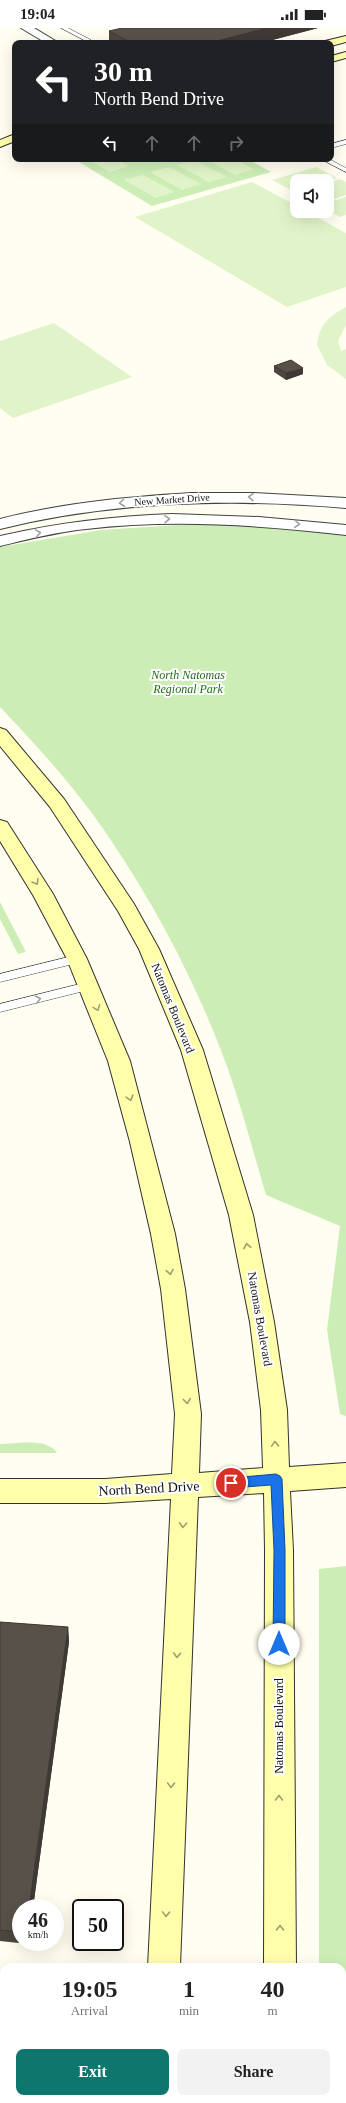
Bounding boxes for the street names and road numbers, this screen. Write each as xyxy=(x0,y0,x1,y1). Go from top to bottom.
street label: New Market Drive xyxy=(134,491,211,508)
street label: Natomas Boulevard xyxy=(149,961,197,1055)
street label: Natomas Boulevard xyxy=(245,1271,275,1367)
street label: North Bend Drive xyxy=(98,1478,200,1499)
street label: Natomas Boulevard xyxy=(272,1678,286,1774)

